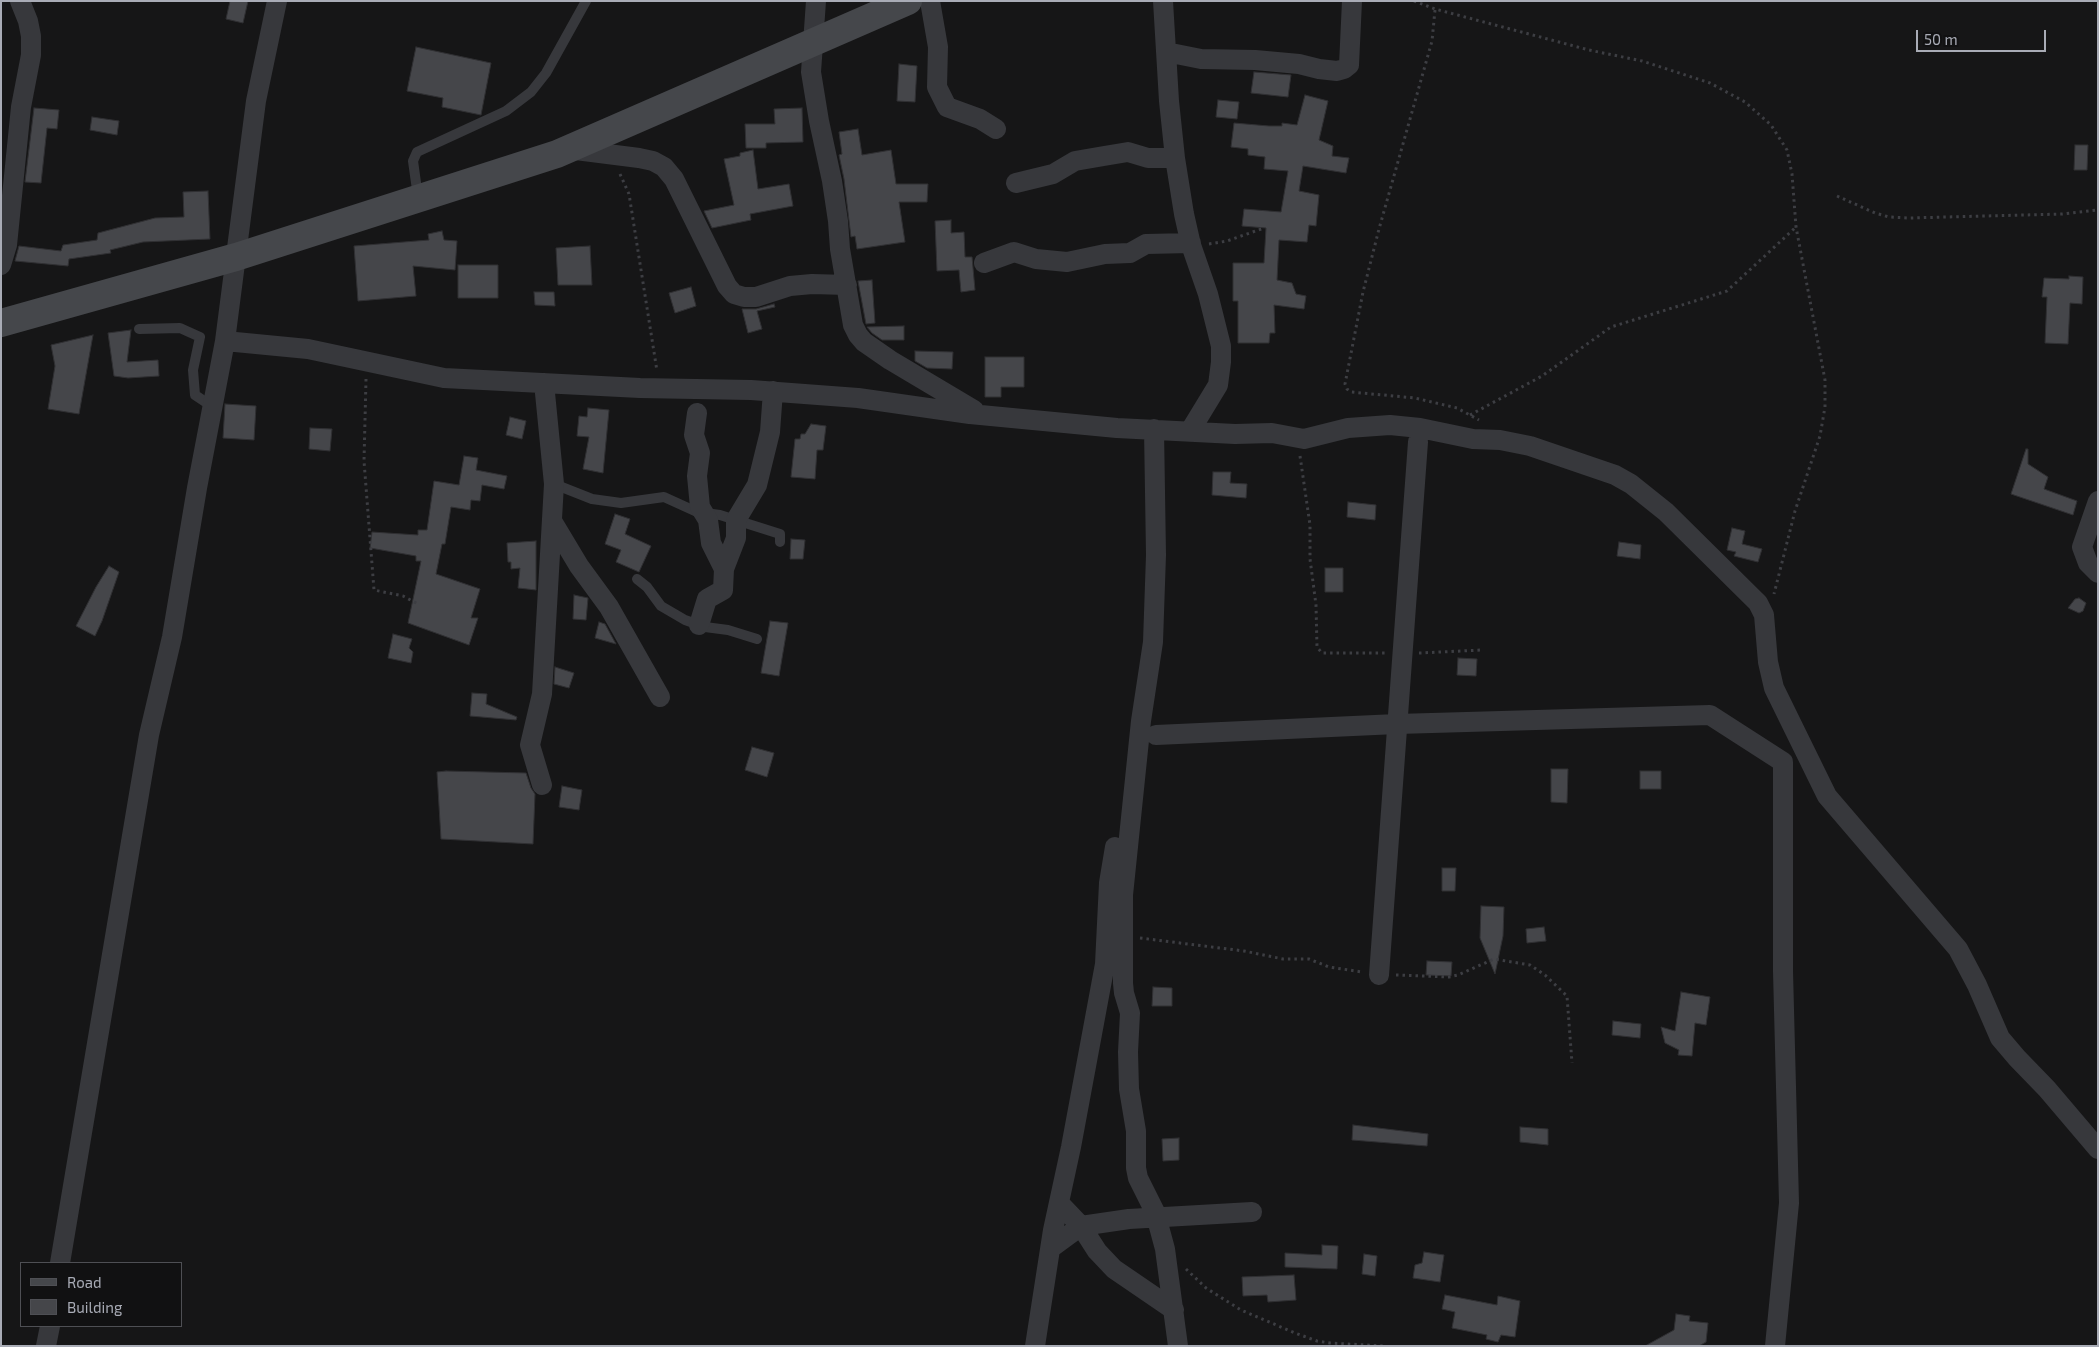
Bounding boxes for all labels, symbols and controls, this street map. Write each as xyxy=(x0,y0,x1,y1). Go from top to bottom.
scale bar xyxy=(1919,20,2049,52)
text: 50 m xyxy=(1924,30,1958,48)
legend xyxy=(20,1262,182,1327)
text: Road xyxy=(67,1273,102,1291)
text: Building xyxy=(67,1298,122,1316)

